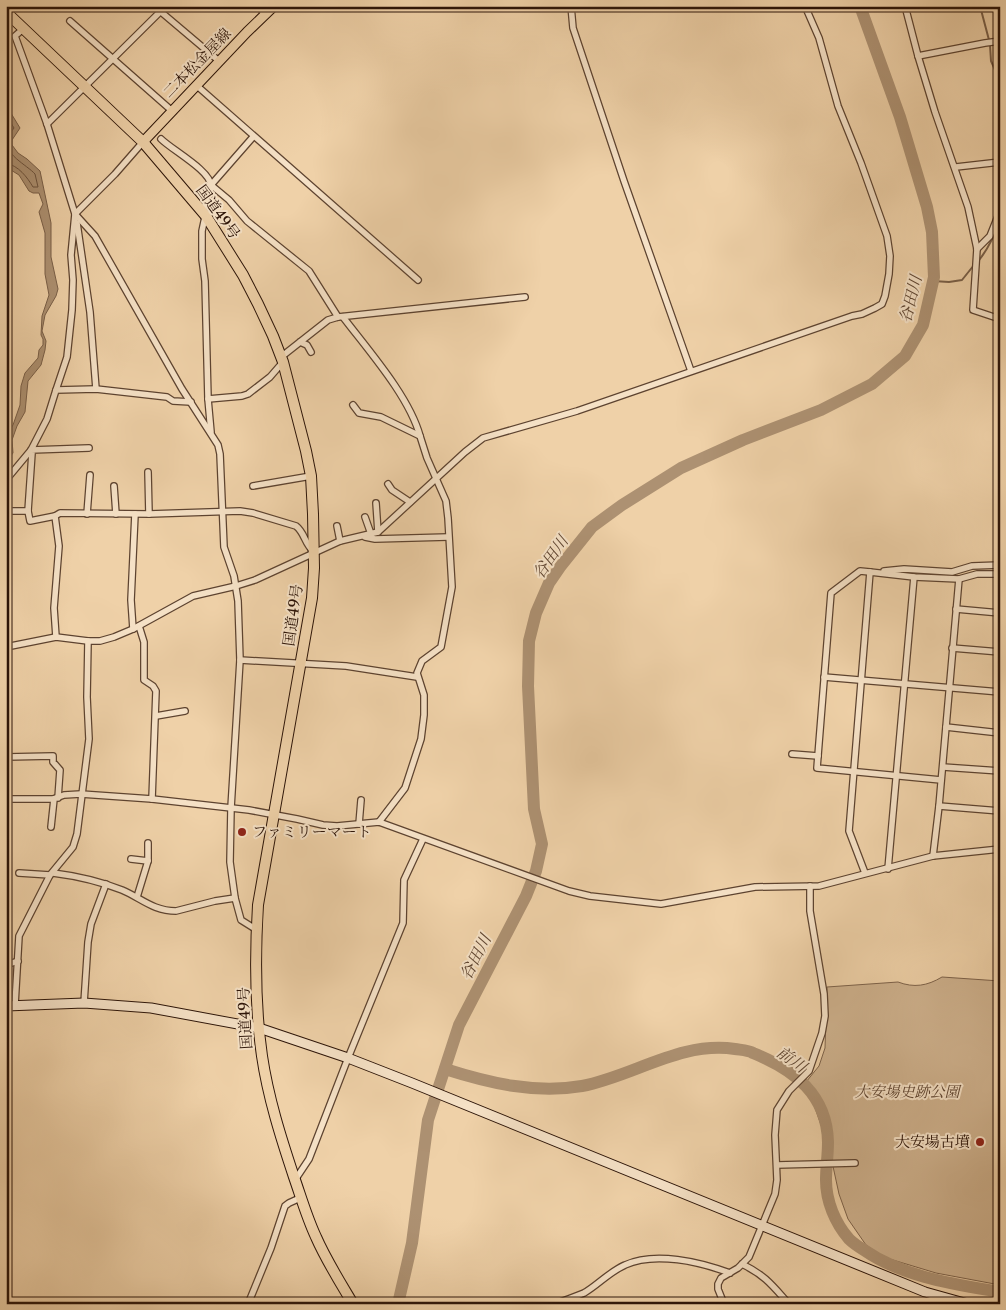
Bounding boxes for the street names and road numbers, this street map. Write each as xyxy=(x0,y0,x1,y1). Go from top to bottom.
street label: 二本松金屋線 xyxy=(159,24,235,102)
street label: 国道49号 xyxy=(192,181,244,243)
street label: 国道49号 xyxy=(279,583,306,647)
street label: 国道49号 xyxy=(233,986,256,1050)

